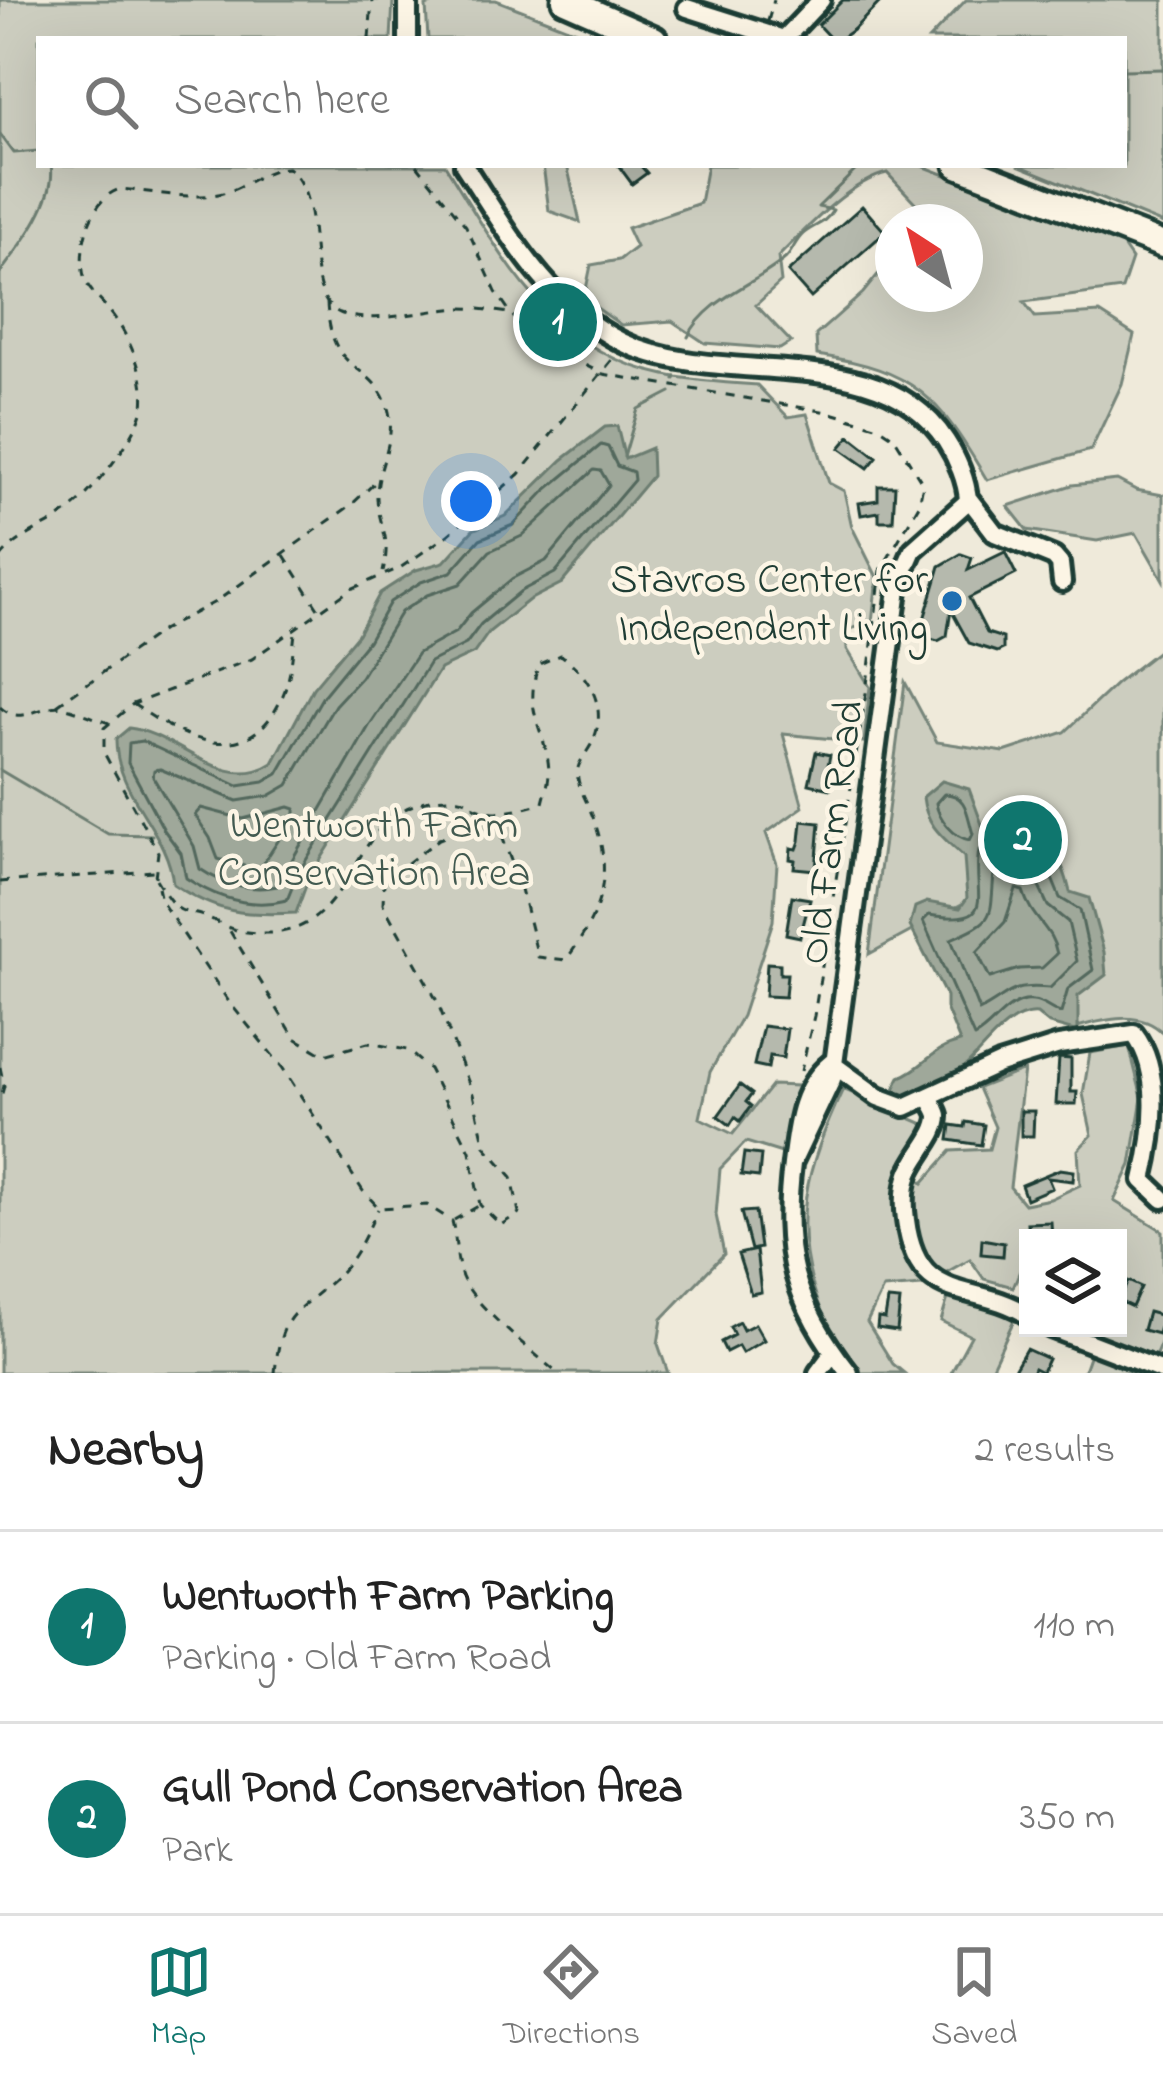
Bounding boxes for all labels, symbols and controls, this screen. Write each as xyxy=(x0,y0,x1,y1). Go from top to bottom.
search box xyxy=(36,36,1127,168)
icon: search xyxy=(78,69,144,135)
text: Search here xyxy=(174,69,390,135)
north arrow xyxy=(875,204,983,312)
pin: 1 xyxy=(519,277,597,367)
your location xyxy=(441,471,501,531)
place label: Stavros Center for Independent Living xyxy=(610,551,929,660)
marker: Stavros Center for Independent Living xyxy=(939,588,965,614)
street label: Old Farm Road xyxy=(785,697,882,969)
pin: 2 xyxy=(984,795,1062,885)
park label: Wentworth Farm Conservation Area xyxy=(218,796,530,905)
map controls xyxy=(1019,1229,1127,1337)
button: layers xyxy=(1019,1229,1127,1337)
text: Nearby xyxy=(48,1414,204,1489)
text: 2 results xyxy=(975,1423,1115,1480)
text: Wentworth Farm Parking xyxy=(162,1565,614,1631)
text: 1 xyxy=(81,1598,93,1655)
text: 110 m xyxy=(1033,1598,1115,1655)
text: Parking · Old Farm Road xyxy=(162,1631,551,1688)
text: Gull Pond Conservation Area xyxy=(162,1757,683,1823)
text: 2 xyxy=(77,1790,97,1847)
text: 350 m xyxy=(1020,1790,1115,1847)
text: Park xyxy=(162,1823,232,1880)
tab: Map xyxy=(146,1939,212,2059)
tab: Directions xyxy=(503,1939,640,2059)
tab: Saved xyxy=(931,1939,1017,2059)

